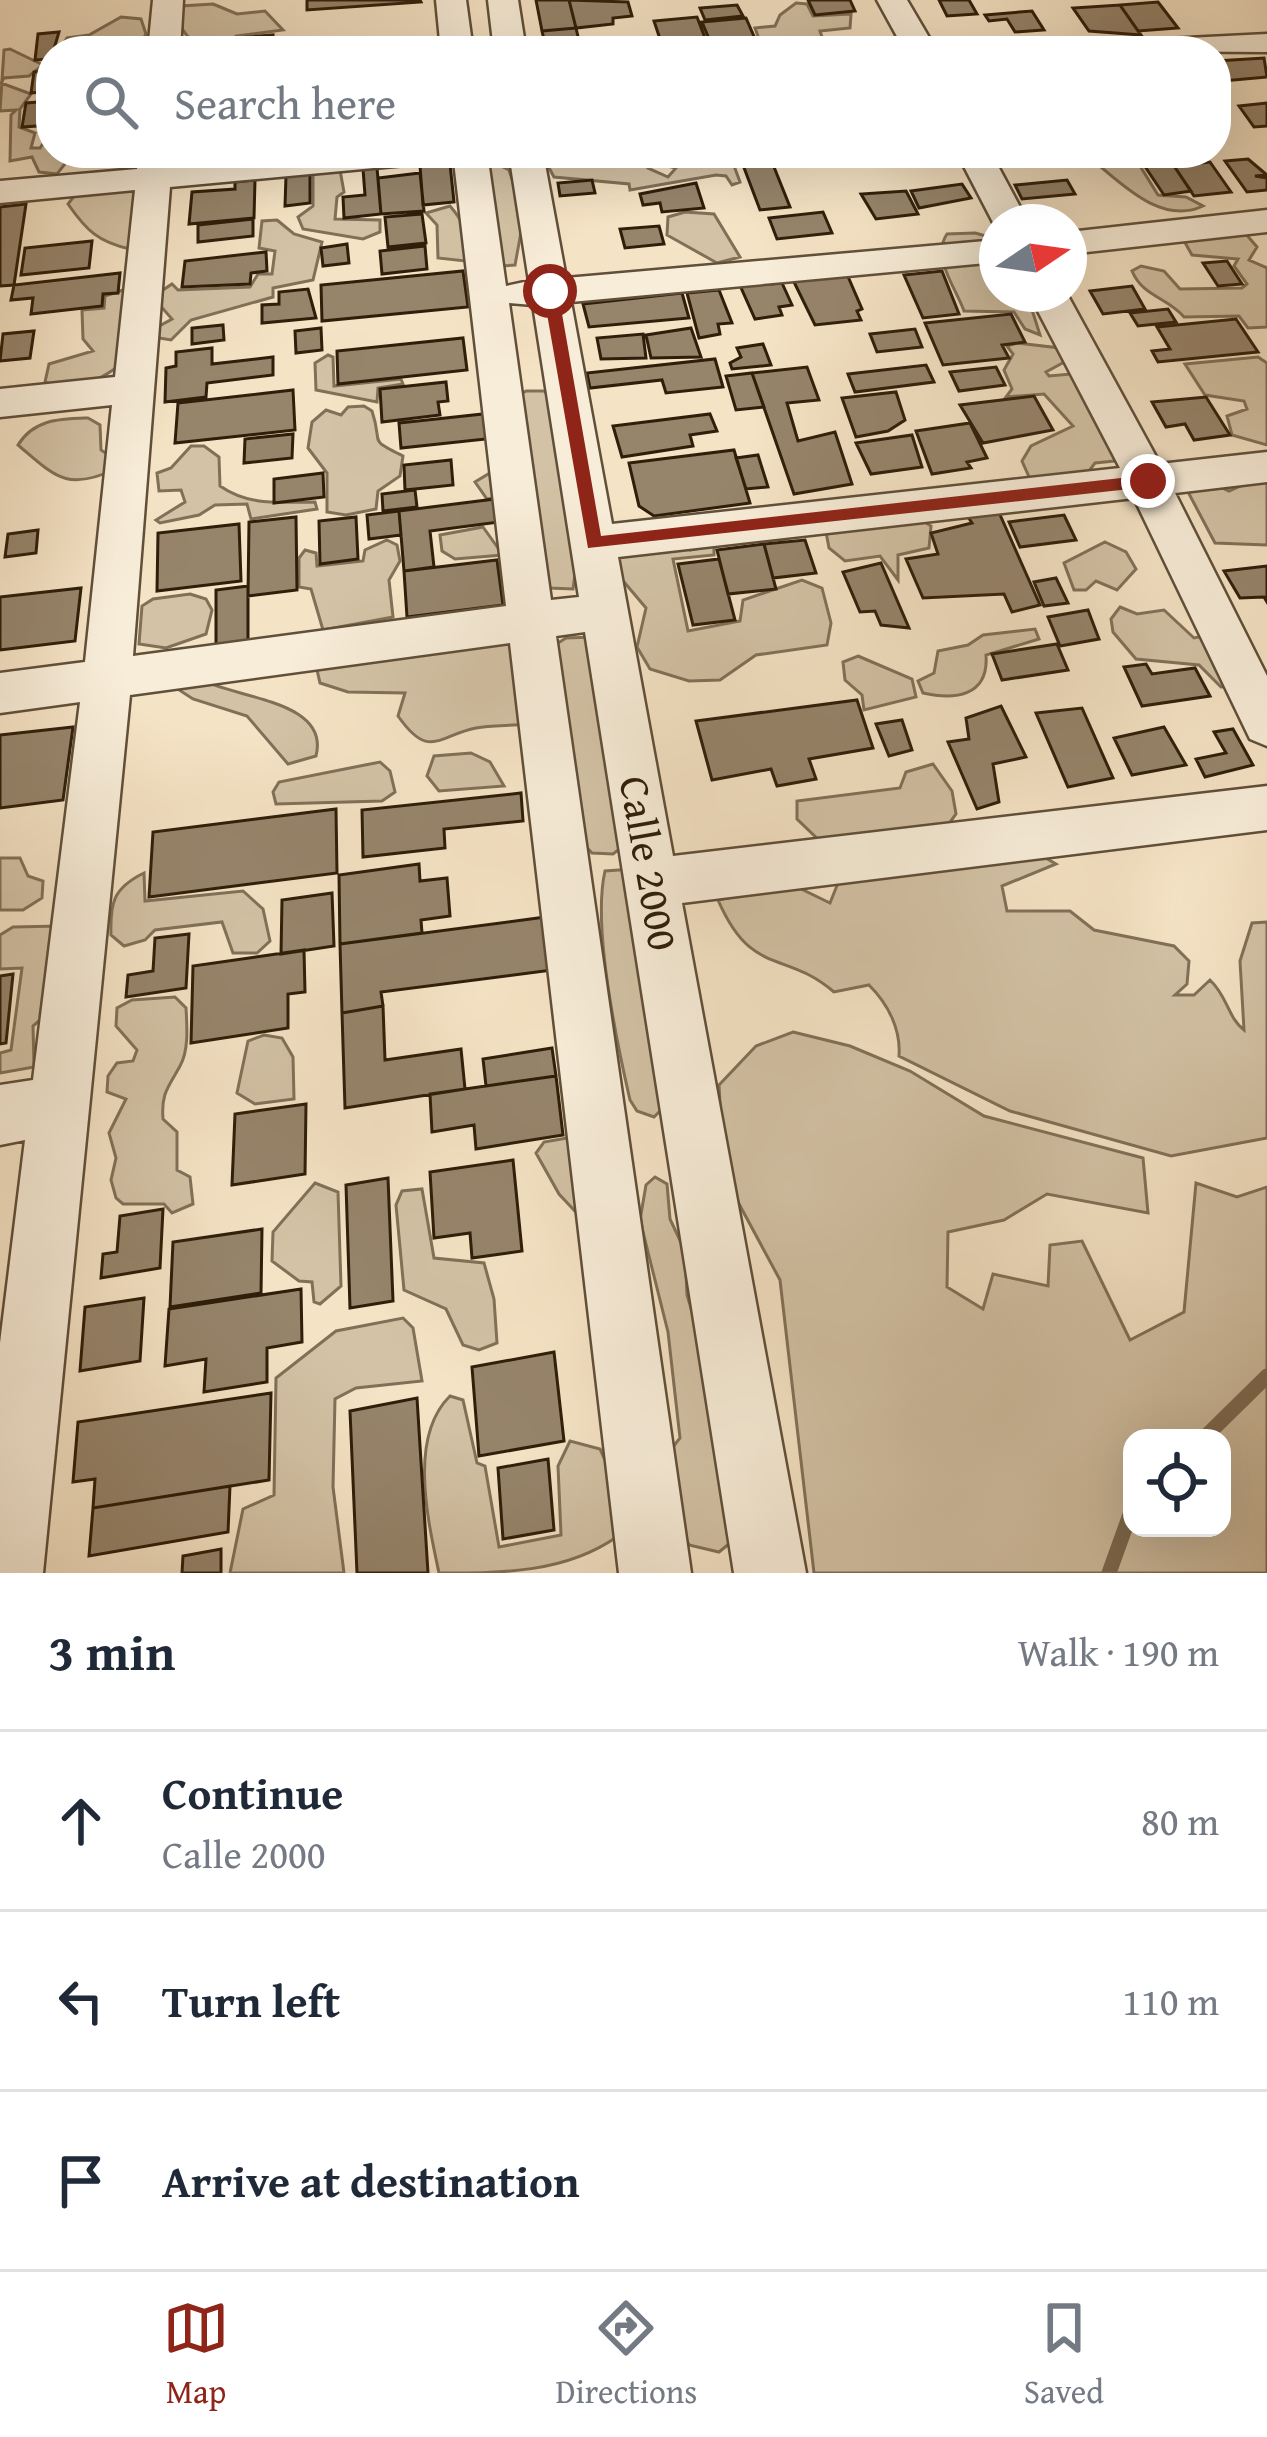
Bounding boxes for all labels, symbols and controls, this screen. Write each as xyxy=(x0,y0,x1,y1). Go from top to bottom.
search box xyxy=(36,36,1231,168)
icon: search xyxy=(78,69,144,135)
text: Search here xyxy=(174,70,396,135)
north arrow xyxy=(979,204,1087,312)
route start xyxy=(523,264,577,318)
route end xyxy=(1121,454,1175,508)
street label: Calle 2000 xyxy=(605,771,695,955)
map controls xyxy=(1123,1429,1231,1537)
button: locate xyxy=(1123,1429,1231,1537)
text: 3 min xyxy=(48,1614,175,1689)
text: Walk · 190 m xyxy=(1018,1623,1219,1680)
text: Continue xyxy=(162,1760,343,1825)
icon: ahead xyxy=(48,1788,114,1854)
text: 80 m xyxy=(1141,1792,1219,1849)
text: Calle 2000 xyxy=(162,1825,326,1882)
icon: left xyxy=(48,1968,114,2034)
text: Turn left xyxy=(162,1968,340,2033)
text: 110 m xyxy=(1122,1972,1219,2029)
icon: arrive xyxy=(48,2148,114,2214)
text: Arrive at destination xyxy=(162,2148,580,2213)
tab: Map xyxy=(163,2295,229,2415)
tab: Directions xyxy=(556,2295,697,2415)
tab: Saved xyxy=(1024,2295,1104,2415)

